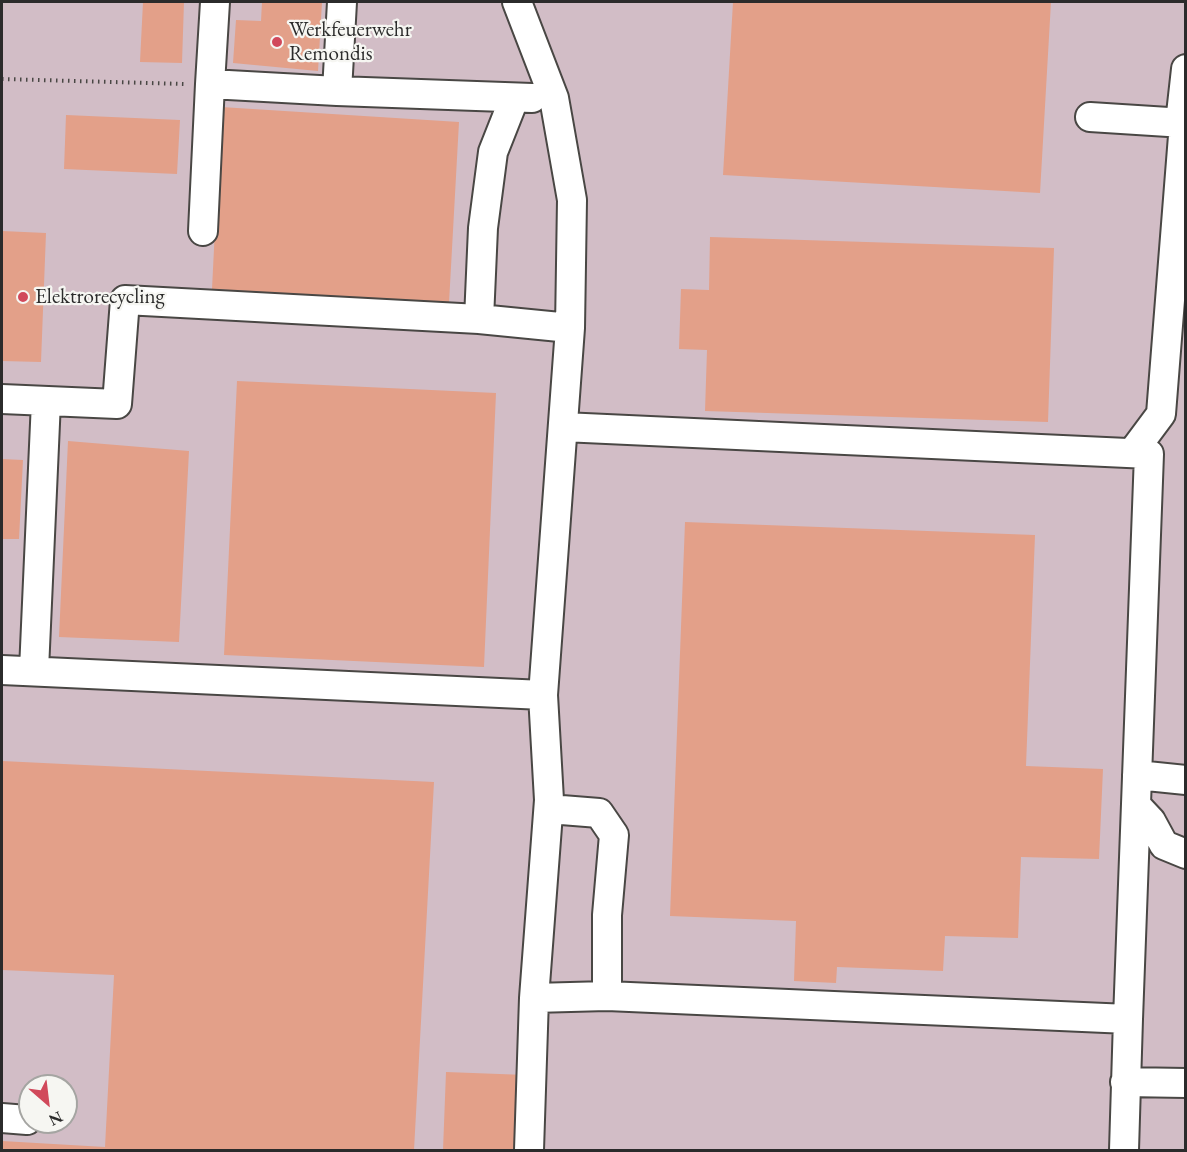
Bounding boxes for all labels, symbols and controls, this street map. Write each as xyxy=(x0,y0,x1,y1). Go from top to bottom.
place label: Werkfeuerwehr Remondis xyxy=(289,17,412,67)
marker: Werkfeuerwehr Remondis xyxy=(270,35,284,49)
place label: Elektrorecycling xyxy=(35,284,165,310)
marker: Elektrorecycling xyxy=(16,290,30,304)
north arrow xyxy=(18,1074,78,1134)
text: N xyxy=(45,1106,66,1131)

